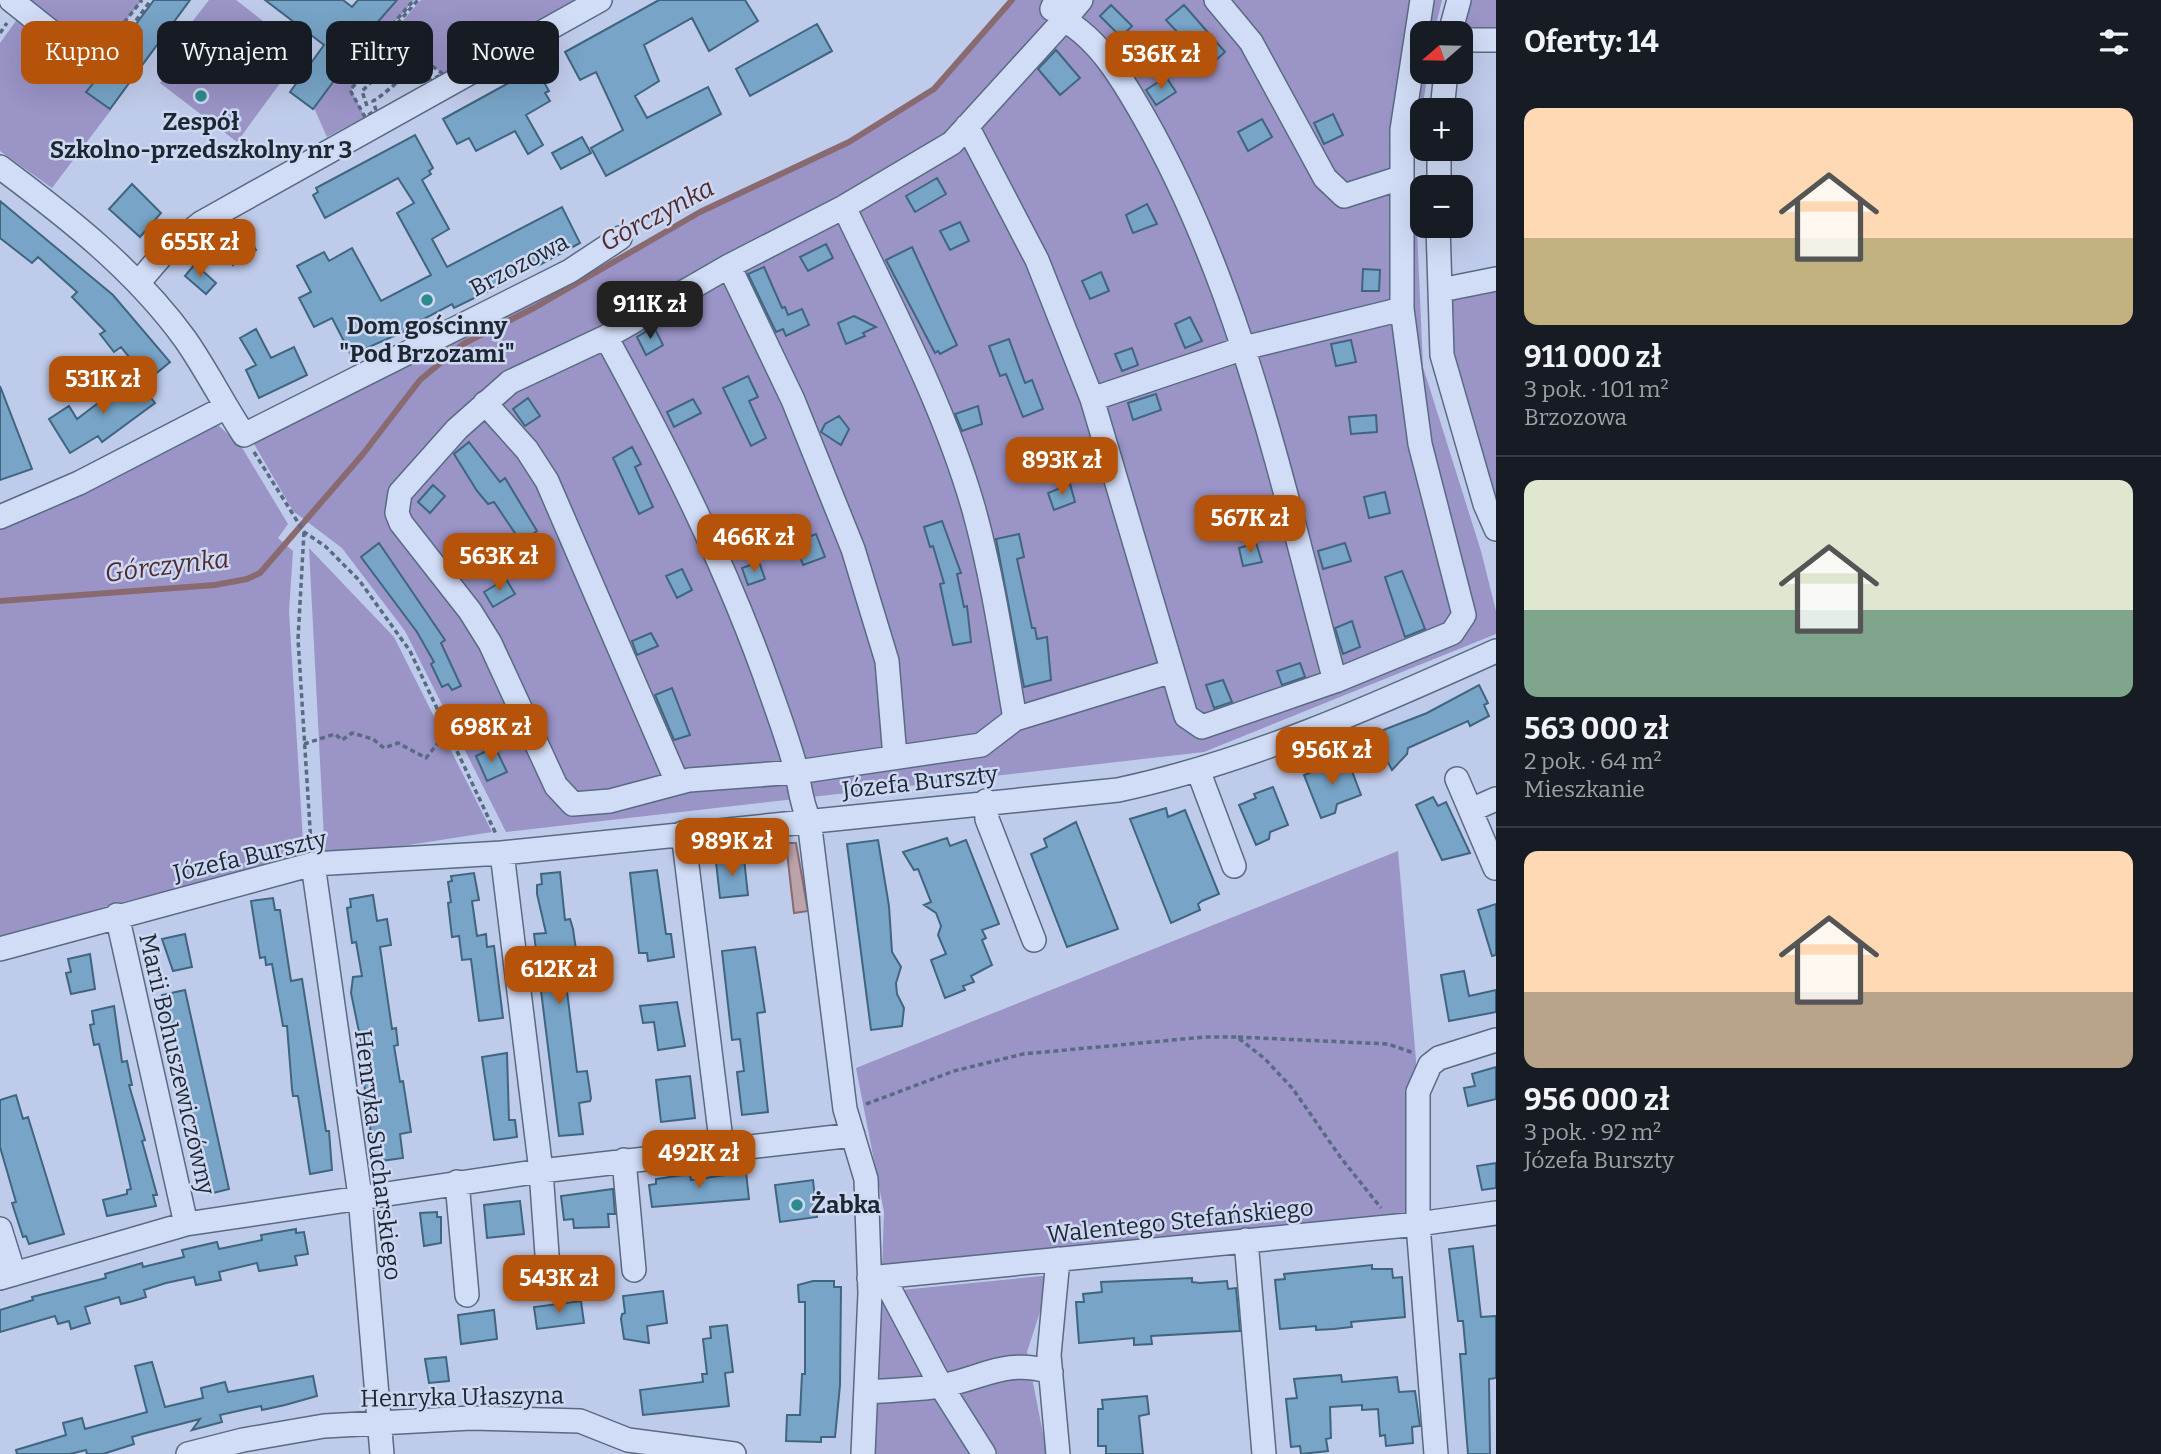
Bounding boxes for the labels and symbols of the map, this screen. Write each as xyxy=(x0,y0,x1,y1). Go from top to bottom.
north arrow xyxy=(1410,21,1474,84)
pin: 536K zł xyxy=(1096,32,1226,91)
marker: Zespół Szkolno-przedszkolny nr 3 xyxy=(193,88,209,104)
place label: Zespół Szkolno-przedszkolny nr 3 xyxy=(50,108,352,164)
water label: Górczynka xyxy=(595,172,719,258)
pin: 655K zł xyxy=(135,219,265,279)
street label: Brzozowa xyxy=(465,227,573,303)
pin: 911K zł xyxy=(585,282,715,341)
marker: Dom gościnny "Pod Brzozami" xyxy=(419,292,435,308)
place label: Dom gościnny "Pod Brzozami" xyxy=(339,312,515,368)
pin: 531K zł xyxy=(38,356,168,416)
pin: 893K zł xyxy=(997,438,1127,497)
pin: 567K zł xyxy=(1185,496,1315,555)
pin: 466K zł xyxy=(689,514,819,574)
pin: 563K zł xyxy=(434,534,564,593)
water label: Górczynka xyxy=(103,543,231,589)
pin: 698K zł xyxy=(426,704,556,764)
pin: 956K zł xyxy=(1267,728,1397,787)
street label: Józefa Burszty xyxy=(840,760,1000,804)
pin: 989K zł xyxy=(667,818,797,878)
street label: Józefa Burszty xyxy=(170,825,330,887)
street label: Marii Bohuszewiczówny xyxy=(133,930,221,1198)
pin: 612K zł xyxy=(494,946,624,1006)
street label: Henryka Sucharskiego xyxy=(349,1028,407,1282)
pin: 492K zł xyxy=(634,1130,764,1190)
place label: Żabka xyxy=(811,1191,881,1219)
street label: Walentego Stefańskiego xyxy=(1045,1193,1315,1249)
marker: Żabka xyxy=(789,1197,805,1213)
pin: 543K zł xyxy=(494,1256,624,1315)
street label: Henryka Ułaszyna xyxy=(360,1381,564,1413)

